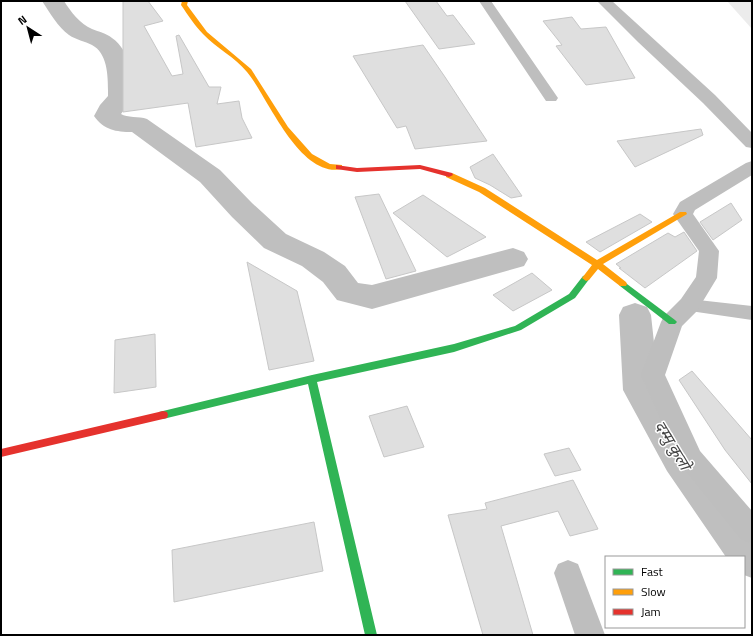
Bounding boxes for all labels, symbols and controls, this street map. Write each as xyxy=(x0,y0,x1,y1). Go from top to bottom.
north arrow xyxy=(8,8,48,48)
text: N xyxy=(14,11,30,29)
water label: दम्मु कुलो xyxy=(649,416,699,477)
legend xyxy=(605,556,745,628)
text: Fast xyxy=(641,562,664,581)
text: Slow xyxy=(641,582,666,601)
text: Jam xyxy=(641,602,661,621)

